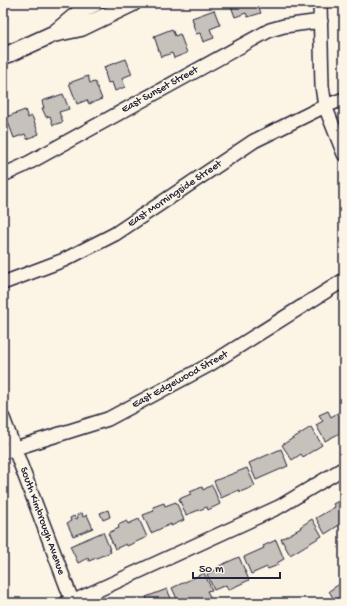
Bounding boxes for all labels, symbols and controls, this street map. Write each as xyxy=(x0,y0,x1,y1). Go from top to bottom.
street label: East Sunset Street xyxy=(120,63,202,116)
street label: East Morningside Street xyxy=(126,157,226,230)
street label: East Edgewood Street xyxy=(130,348,231,411)
street label: South Kimbrough Avenue xyxy=(17,466,67,577)
scale bar xyxy=(193,554,280,580)
text: 50 m xyxy=(199,563,224,577)

